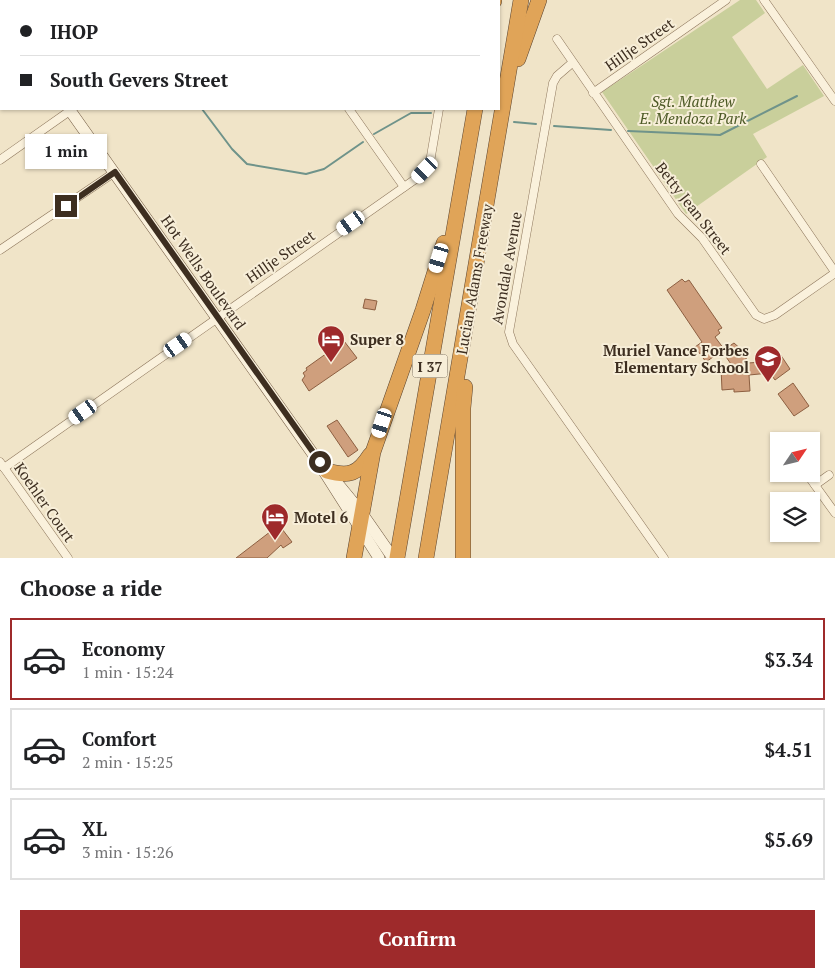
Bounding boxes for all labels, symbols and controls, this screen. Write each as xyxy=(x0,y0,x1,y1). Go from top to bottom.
street label: Hillje Street xyxy=(600,13,678,75)
text: IHOP xyxy=(50,19,98,44)
text: South Gevers Street xyxy=(50,67,228,92)
park label: Sgt. Matthew E. Mendoza Park xyxy=(638,91,747,128)
callout: 1 min xyxy=(25,134,107,168)
text: 1 min xyxy=(44,140,88,162)
car xyxy=(409,154,440,186)
street label: Betty Jean Street xyxy=(652,158,737,259)
route end xyxy=(55,195,77,217)
street label: Lucian Adams Freeway xyxy=(451,202,497,356)
car xyxy=(334,208,367,238)
street label: Avondale Avenue xyxy=(486,210,526,326)
street label: Hot Wells Boulevard xyxy=(157,211,251,333)
street label: Hillje Street xyxy=(241,225,319,287)
car xyxy=(427,241,450,275)
hotel icon: Super 8 xyxy=(316,324,346,363)
place label: Super 8 xyxy=(350,329,404,349)
car xyxy=(161,330,194,360)
place label: Muriel Vance Forbes Elementary School xyxy=(603,340,749,377)
school or university icon: Muriel Vance Forbes Elementary School xyxy=(753,344,783,383)
road number: I 37 xyxy=(412,354,448,378)
car xyxy=(66,397,99,427)
car xyxy=(370,406,393,440)
north arrow xyxy=(770,432,820,482)
map controls xyxy=(770,432,820,542)
route start xyxy=(309,451,331,473)
street label: Koehler Court xyxy=(10,458,80,546)
button: layers xyxy=(770,492,820,542)
hotel icon: Motel 6 xyxy=(260,502,290,541)
place label: Motel 6 xyxy=(294,507,349,527)
text: Choose a ride xyxy=(20,573,162,602)
text: Economy xyxy=(82,636,165,661)
icon: car xyxy=(22,637,67,682)
text: $3.34 xyxy=(764,647,813,672)
text: 1 min · 15:24 xyxy=(82,661,174,683)
text: Comfort xyxy=(82,726,157,751)
icon: car xyxy=(22,727,67,772)
text: $4.51 xyxy=(764,737,813,762)
text: 2 min · 15:25 xyxy=(82,751,174,773)
text: XL xyxy=(82,816,107,841)
icon: car xyxy=(22,817,67,862)
text: $5.69 xyxy=(764,827,813,852)
text: 3 min · 15:26 xyxy=(82,841,174,863)
button: Confirm xyxy=(20,910,815,968)

